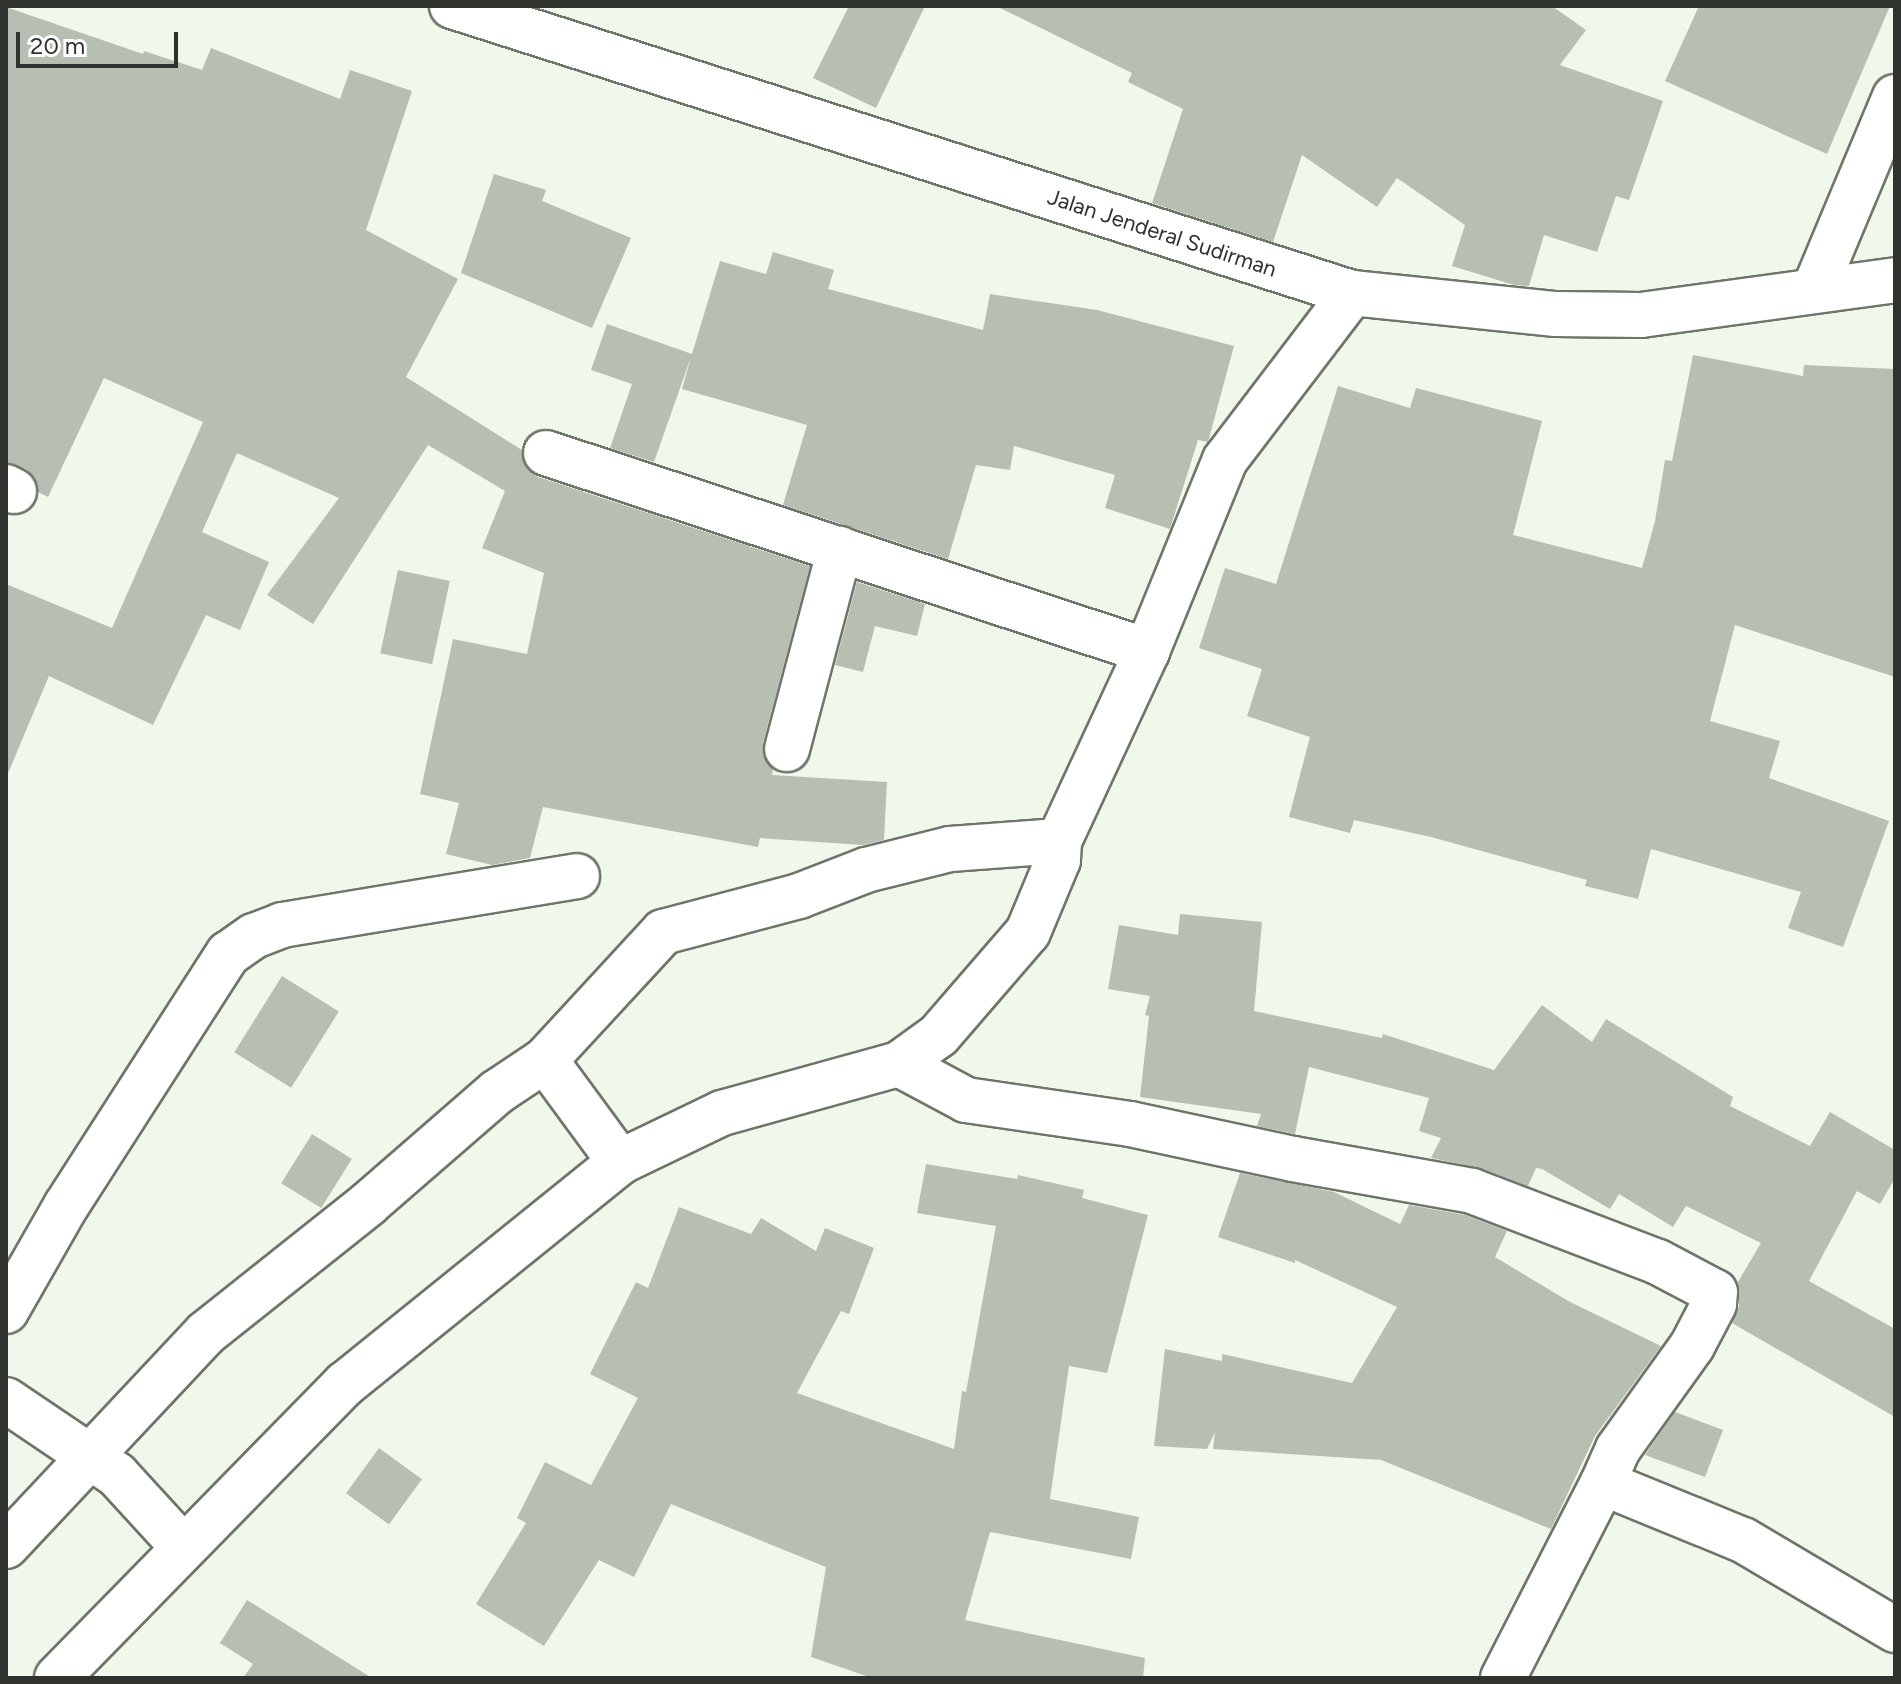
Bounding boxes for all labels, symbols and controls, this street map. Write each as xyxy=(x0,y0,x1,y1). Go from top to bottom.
scale bar xyxy=(20,16,182,66)
text: 20 m xyxy=(30,31,85,60)
street label: Jalan Jenderal Sudirman xyxy=(1044,183,1280,283)

